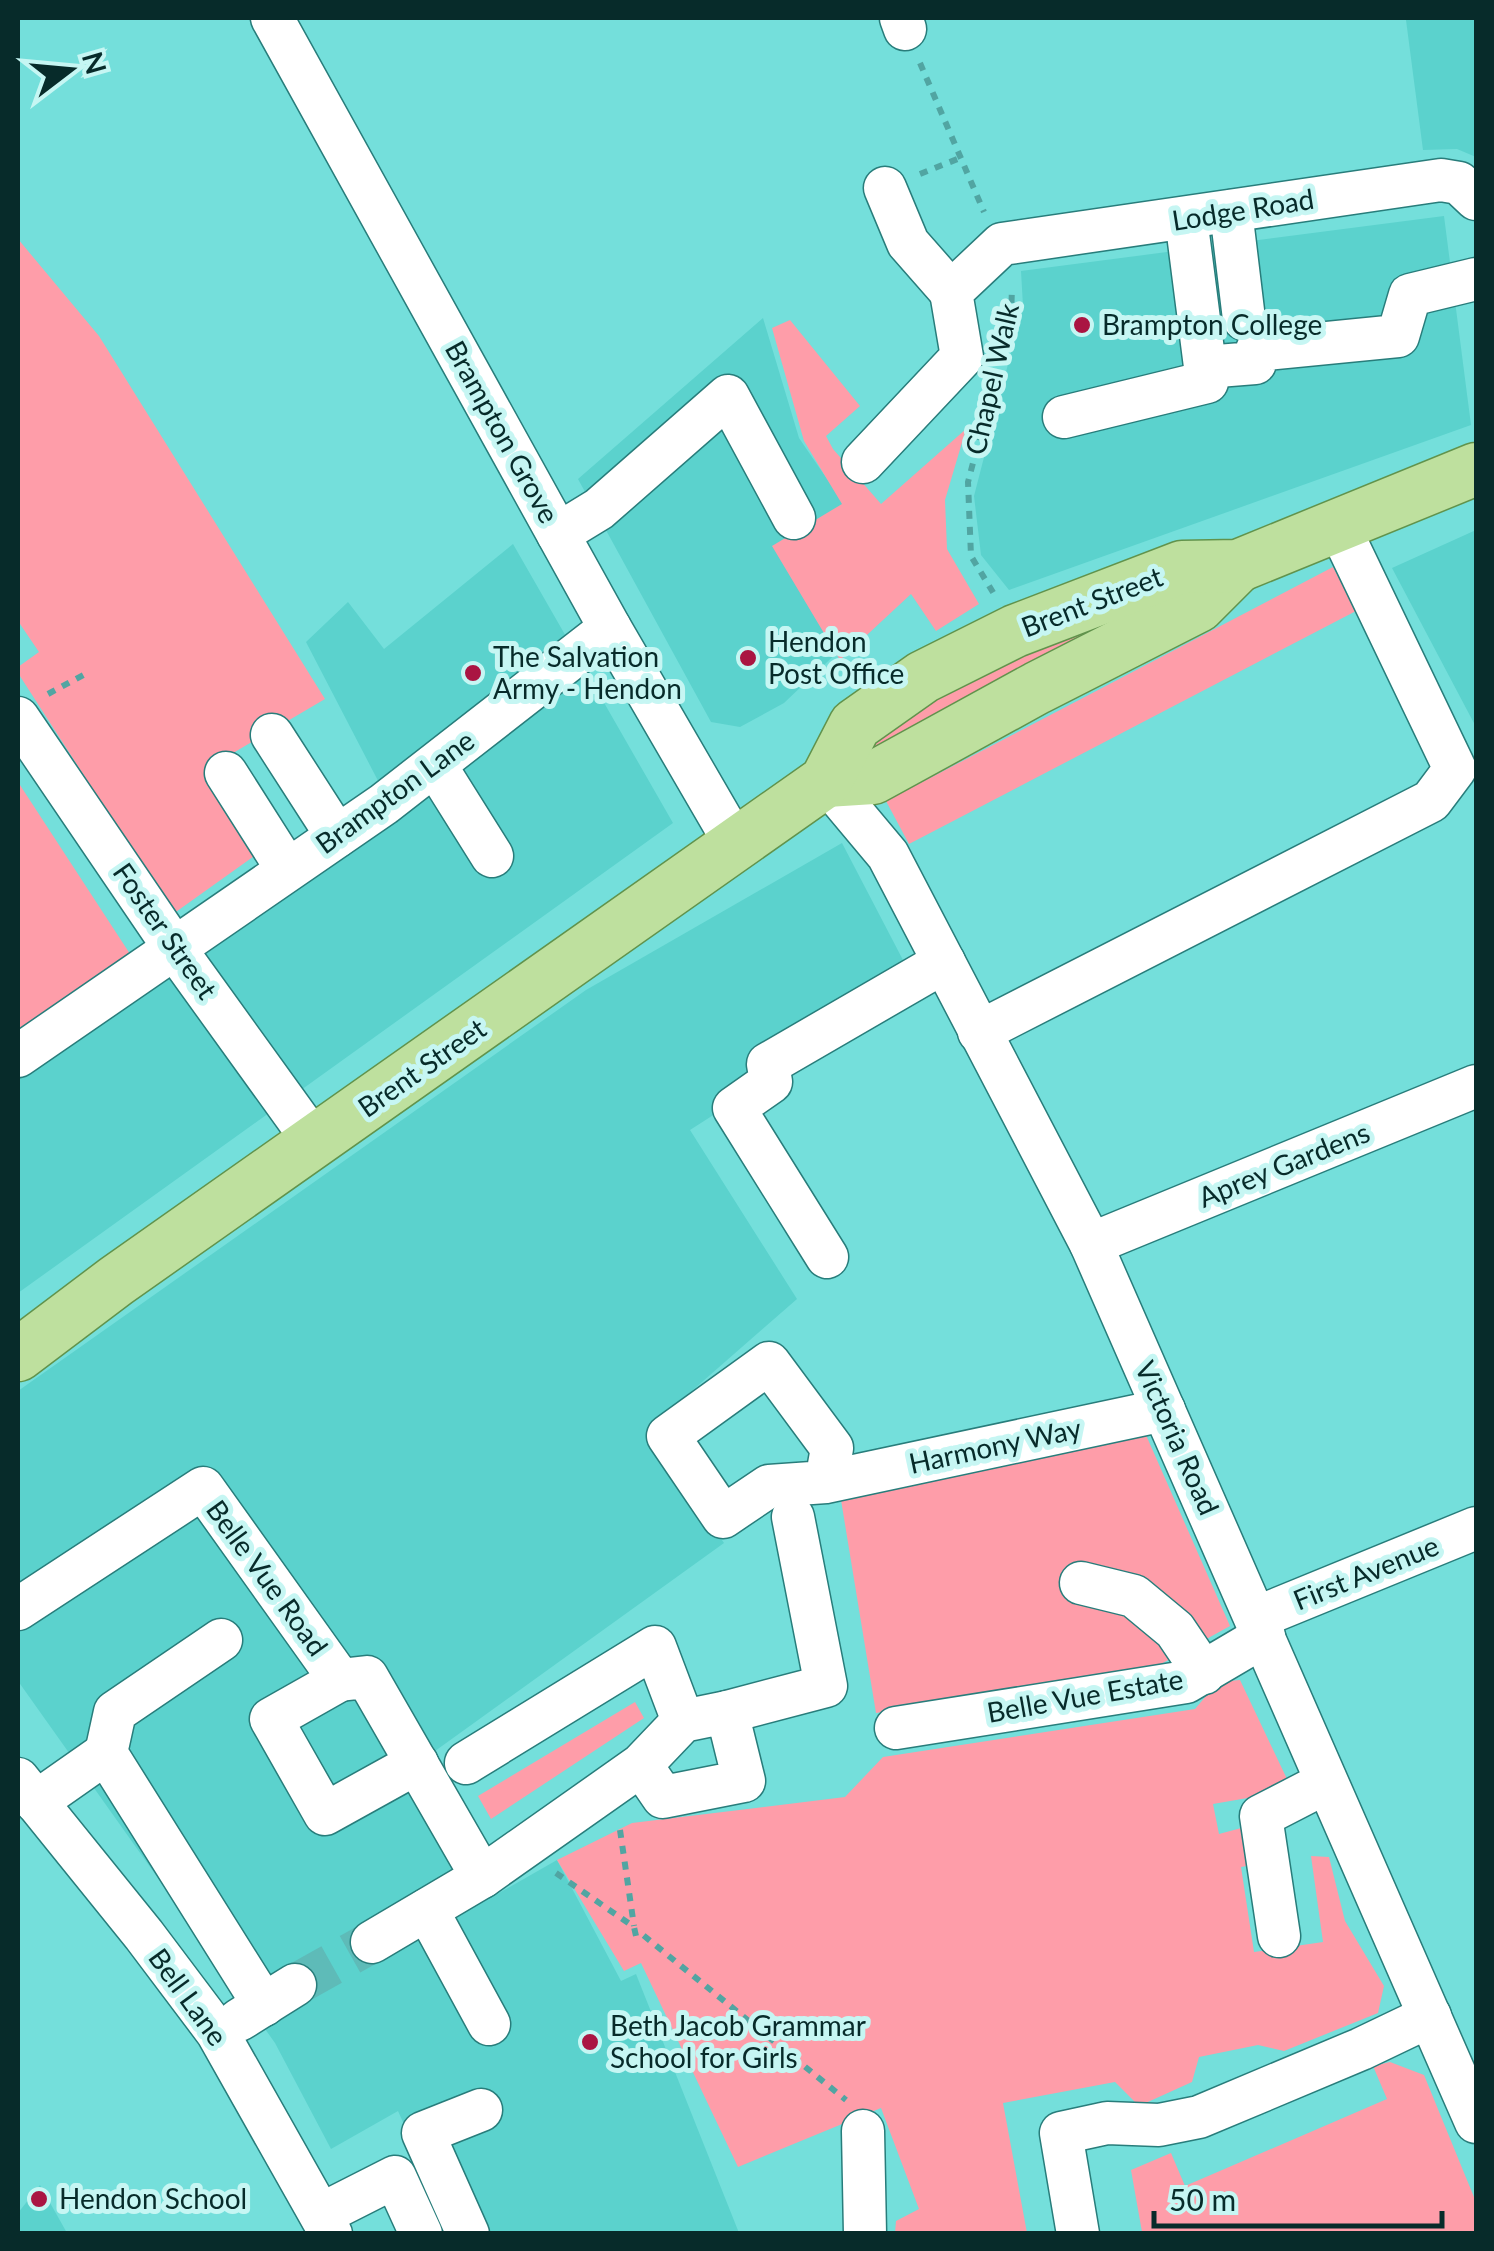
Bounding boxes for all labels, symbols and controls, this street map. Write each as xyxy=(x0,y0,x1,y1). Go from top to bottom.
north arrow xyxy=(20,20,120,120)
text: N xyxy=(76,48,114,78)
street label: Lodge Road xyxy=(1169,181,1316,237)
street label: Chapel Walk xyxy=(957,299,1025,458)
place label: Brampton College xyxy=(1102,307,1322,341)
marker: Brampton College xyxy=(1071,314,1093,336)
street label: Brampton Grove xyxy=(439,334,567,529)
street label: Brent Street xyxy=(1016,559,1167,644)
place label: Hendon Post Office xyxy=(768,624,904,690)
place label: The Salvation Army - Hendon xyxy=(493,639,682,705)
marker: Hendon Post Office xyxy=(737,647,759,669)
marker: The Salvation Army - Hendon xyxy=(462,662,484,684)
street label: Brampton Lane xyxy=(309,722,480,860)
street label: Foster Street xyxy=(107,856,225,1005)
street label: Brent Street xyxy=(351,1011,492,1124)
street label: Aprey Gardens xyxy=(1193,1114,1374,1214)
street label: Victoria Road xyxy=(1129,1355,1227,1520)
street label: Harmony Way xyxy=(906,1410,1085,1480)
street label: Belle Vue Road xyxy=(200,1493,336,1662)
street label: First Avenue xyxy=(1288,1528,1443,1617)
street label: Belle Vue Estate xyxy=(984,1661,1186,1729)
street label: Bell Lane xyxy=(142,1941,235,2052)
place label: Beth Jacob Grammar School for Girls xyxy=(610,2008,866,2074)
marker: Beth Jacob Grammar School for Girls xyxy=(579,2031,601,2053)
scale bar xyxy=(1154,2166,1442,2228)
place label: Hendon School xyxy=(59,2181,247,2215)
text: 50 m xyxy=(1169,2181,1236,2217)
marker: Hendon School xyxy=(28,2188,50,2210)

